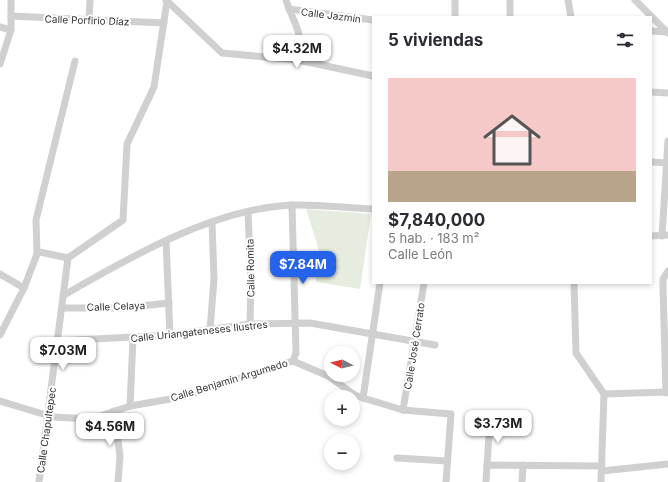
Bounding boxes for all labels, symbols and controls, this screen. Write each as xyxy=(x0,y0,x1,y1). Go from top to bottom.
street label: Calle Jazmín xyxy=(300,5,362,25)
street label: Calle Porfirio Díaz xyxy=(44,13,130,27)
icon: filters xyxy=(614,29,636,51)
text: 5 viviendas xyxy=(388,30,483,50)
pin: $4.32M xyxy=(264,35,330,69)
text: $4.32M xyxy=(272,40,322,56)
icon: home xyxy=(476,104,548,176)
text: $7,840,000 xyxy=(388,210,485,230)
text: 5 hab. · 183 m² xyxy=(388,230,479,246)
street label: Calle Romita xyxy=(243,238,257,298)
text: Calle León xyxy=(388,246,453,262)
pin: $7.84M xyxy=(270,251,336,285)
text: $7.84M xyxy=(279,256,327,272)
street label: Calle Celaya xyxy=(86,299,146,313)
street label: Calle José Cerrato xyxy=(401,302,427,390)
street label: Calle Uriangateneses Ilustres xyxy=(130,318,268,344)
pin: $7.03M xyxy=(30,337,96,371)
text: $7.03M xyxy=(39,342,87,358)
north arrow xyxy=(324,346,360,382)
map controls xyxy=(324,346,360,470)
street label: Calle Benjamín Argumedo xyxy=(169,356,289,404)
street label: Calle Chapultepec xyxy=(34,386,58,474)
button: + xyxy=(324,390,360,426)
pin: $3.73M xyxy=(465,410,531,444)
pin: $4.56M xyxy=(77,413,143,447)
text: $3.73M xyxy=(474,415,522,431)
text: $4.56M xyxy=(85,418,135,434)
button: − xyxy=(324,434,360,470)

